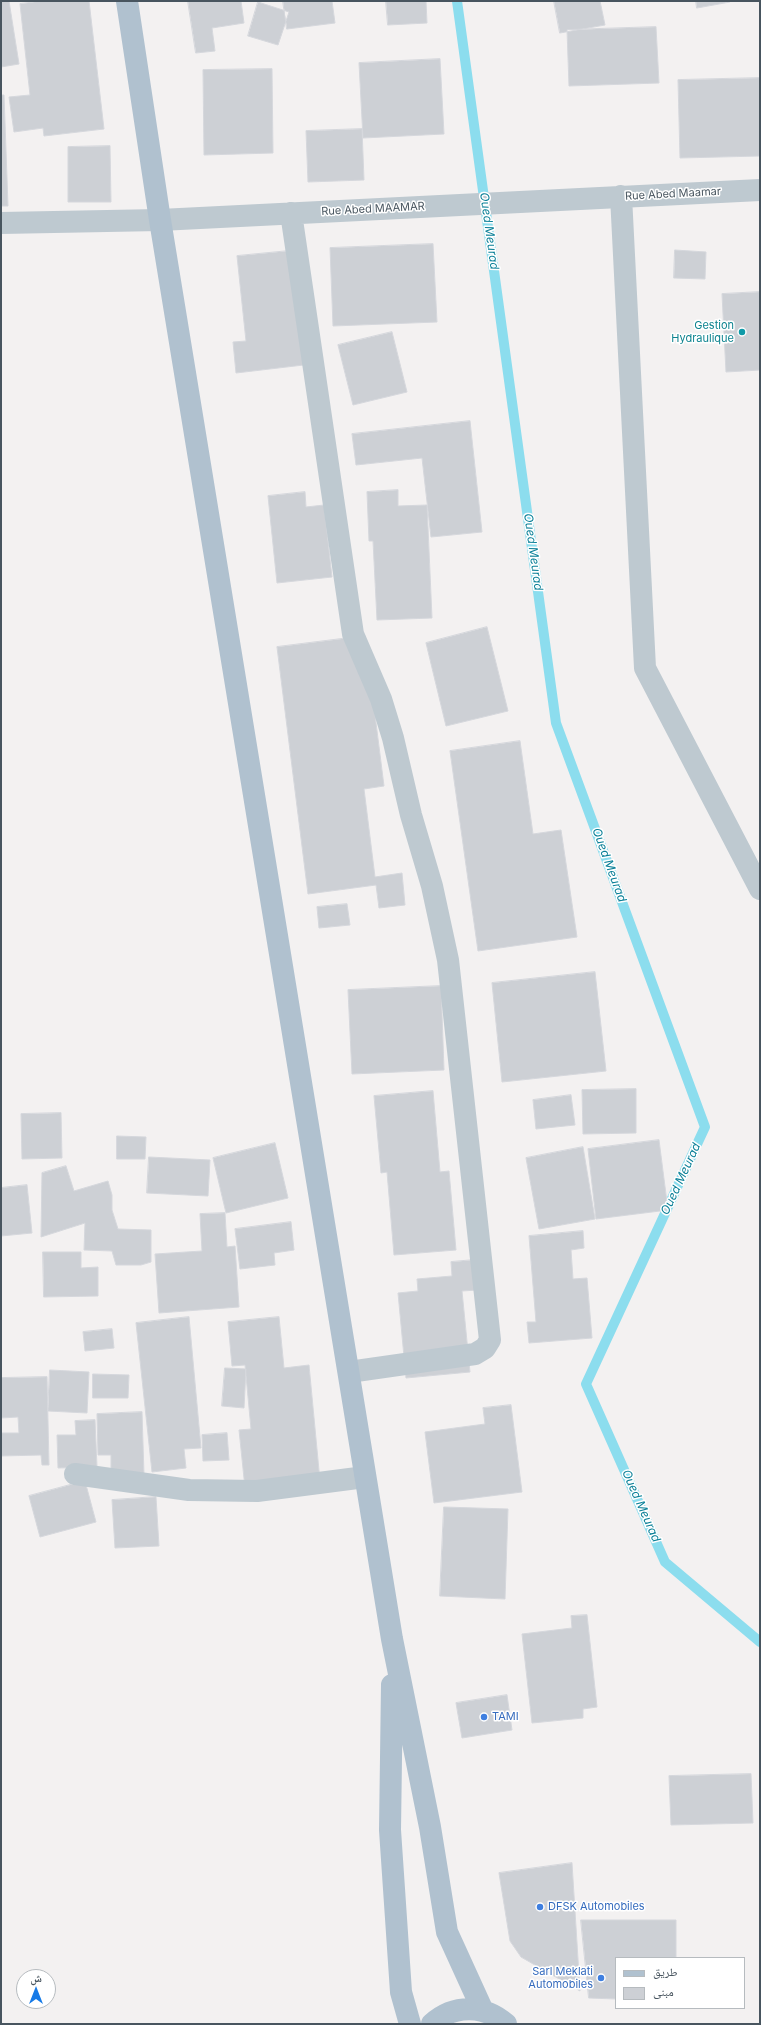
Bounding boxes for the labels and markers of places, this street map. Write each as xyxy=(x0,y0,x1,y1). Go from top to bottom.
place label: Gestion Hydraulique xyxy=(671,319,734,345)
marker: Gestion Hydraulique xyxy=(737,327,747,337)
place label: TAMI xyxy=(492,1710,519,1724)
marker: TAMI xyxy=(479,1712,489,1722)
place label: DFSK Automobiles xyxy=(548,1900,645,1914)
marker: DFSK Automobiles xyxy=(535,1902,545,1912)
place label: Sarl Meklati Automobiles xyxy=(528,1965,593,1991)
marker: Sarl Meklati Automobiles xyxy=(596,1973,606,1983)

